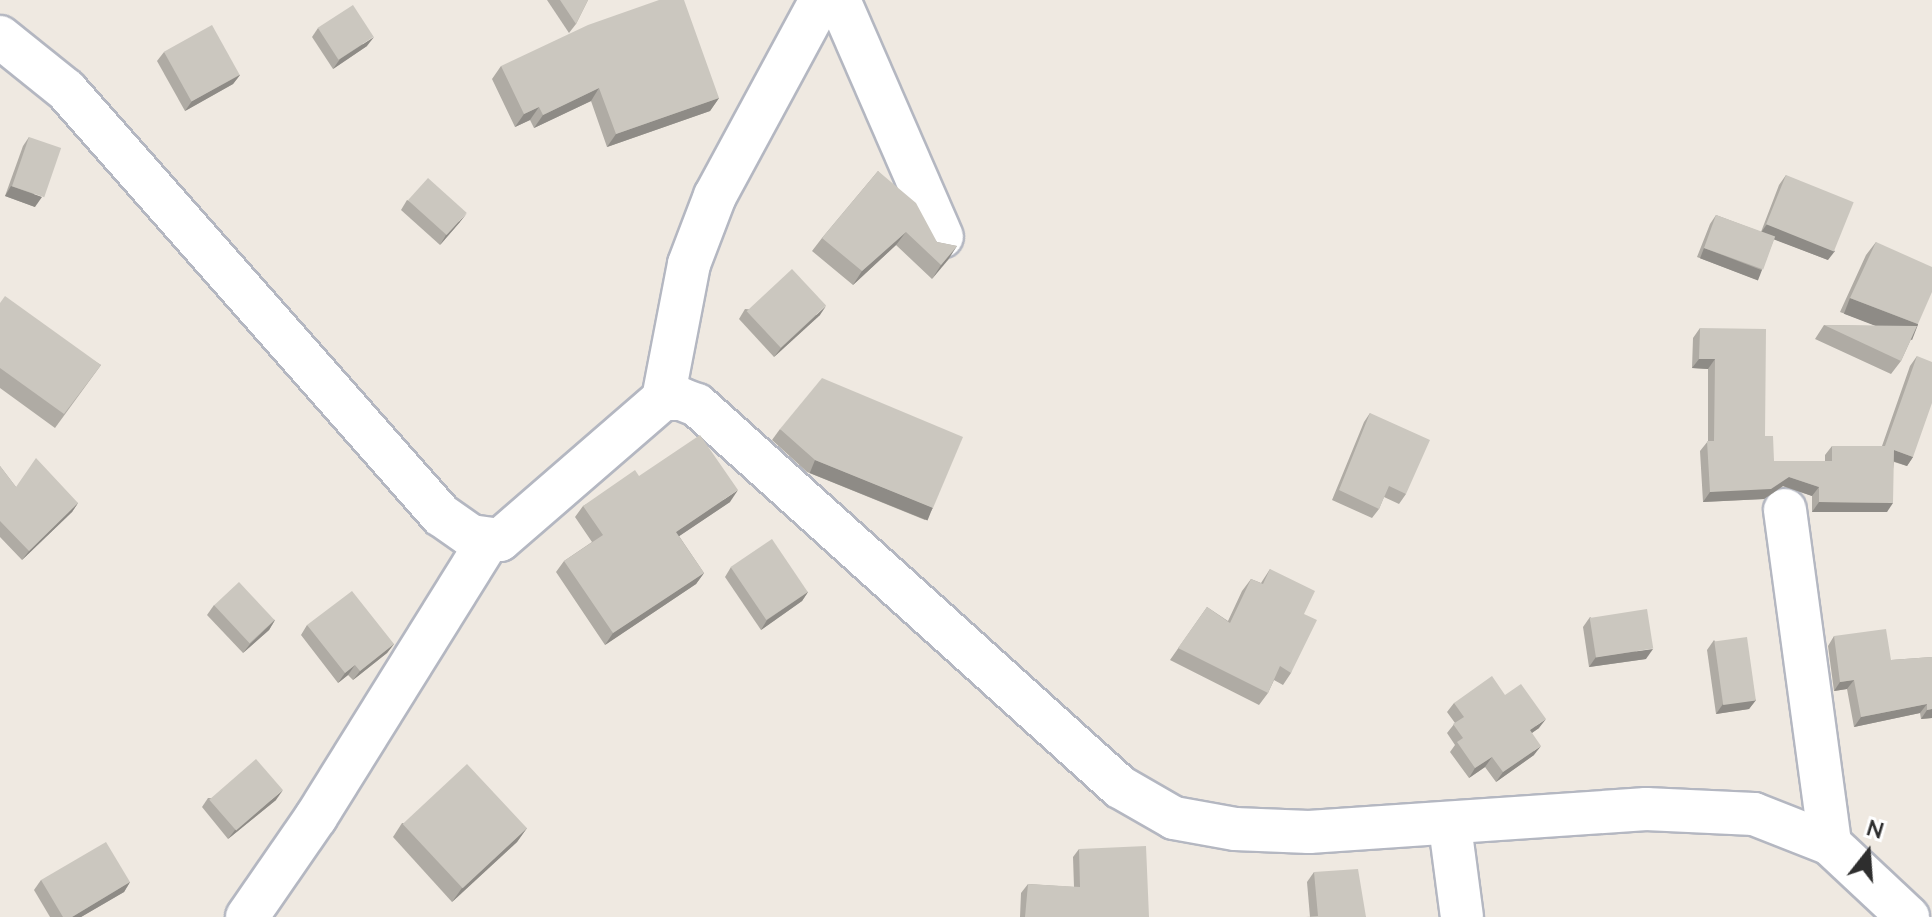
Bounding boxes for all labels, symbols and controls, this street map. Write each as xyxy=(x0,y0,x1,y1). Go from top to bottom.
north arrow xyxy=(1828,813,1908,893)
text: N xyxy=(1863,813,1887,847)

